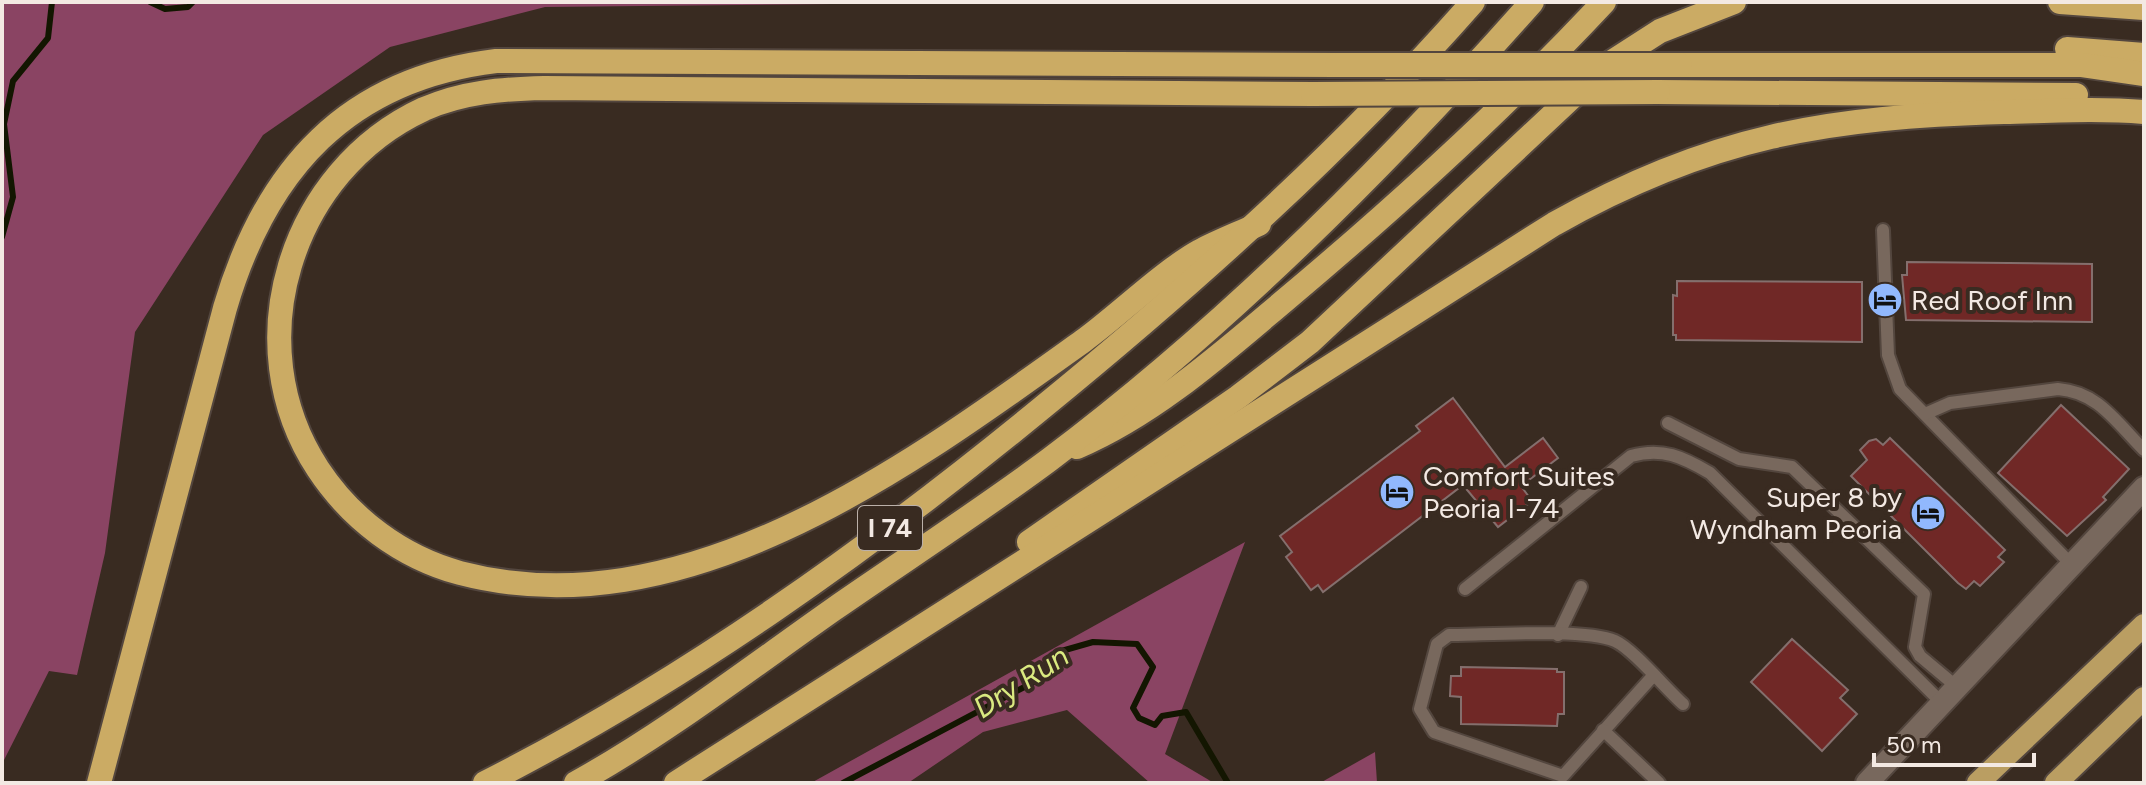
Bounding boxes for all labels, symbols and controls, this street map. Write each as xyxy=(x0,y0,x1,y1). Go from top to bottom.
hotel icon: Red Roof Inn xyxy=(1866,281,1904,319)
place label: Red Roof Inn xyxy=(1911,283,2073,317)
place label: Comfort Suites Peoria I-74 xyxy=(1423,459,1615,525)
hotel icon: Comfort Suites Peoria I-74 xyxy=(1378,473,1416,511)
place label: Super 8 by Wyndham Peoria xyxy=(1690,480,1902,546)
hotel icon: Super 8 by Wyndham Peoria xyxy=(1909,494,1947,532)
road number: I 74 xyxy=(858,506,922,550)
water label: Dry Run xyxy=(966,637,1075,726)
scale bar xyxy=(1874,717,2034,767)
text: 50 m xyxy=(1886,730,1942,759)

